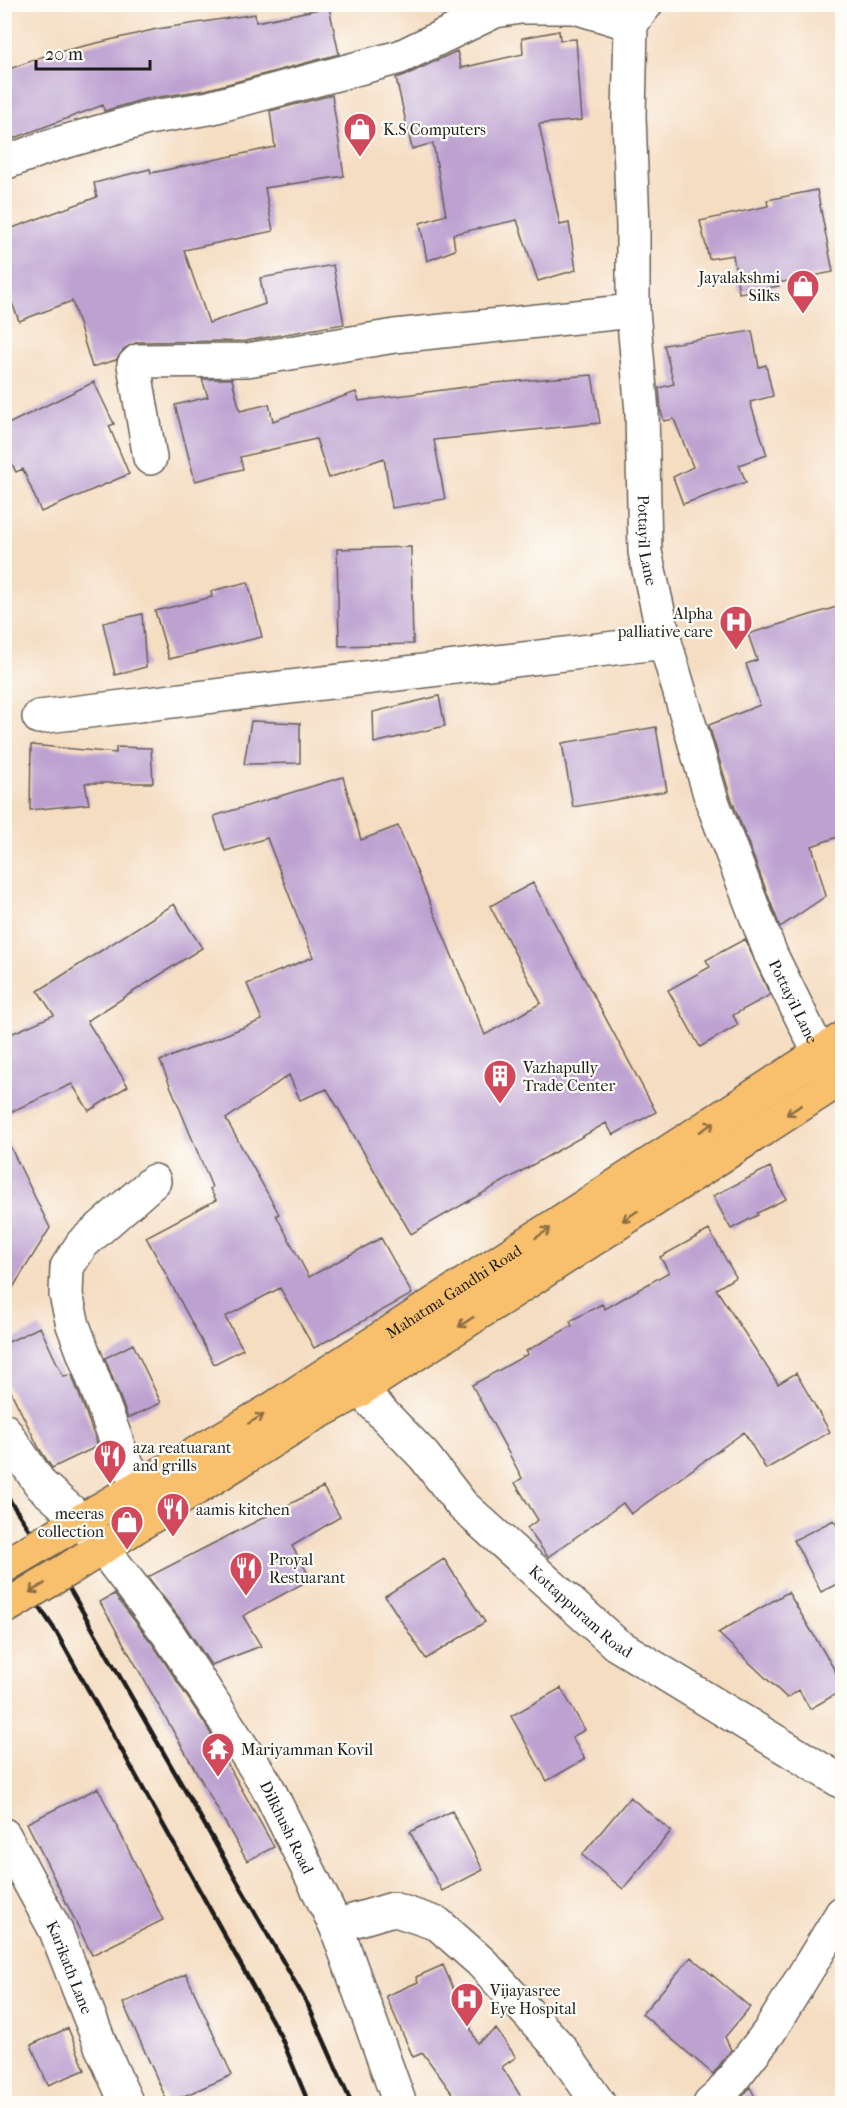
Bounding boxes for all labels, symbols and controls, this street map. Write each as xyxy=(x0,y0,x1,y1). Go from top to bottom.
scale bar xyxy=(36,33,150,71)
text: 20 m xyxy=(45,44,83,65)
shop icon: K.S Computers xyxy=(342,111,378,158)
place label: K.S Computers xyxy=(383,120,486,139)
place label: Jayalakshmi Silks xyxy=(697,268,780,305)
shop icon: Jayalakshmi Silks xyxy=(785,268,821,315)
street label: Pottayil Lane xyxy=(634,495,661,588)
place label: Alpha palliative care xyxy=(617,604,714,641)
hospital icon: Alpha palliative care xyxy=(718,604,754,651)
street label: Pottayil Lane xyxy=(765,956,822,1047)
building icon: Vazhapully Trade Center xyxy=(482,1058,518,1105)
place label: Vazhapully Trade Center xyxy=(522,1058,615,1095)
one-way arrow xyxy=(786,1104,803,1116)
one-way arrow xyxy=(698,1121,714,1133)
one-way arrow xyxy=(622,1210,639,1222)
one-way arrow xyxy=(534,1227,551,1239)
street label: Mahatma Gandhi Road xyxy=(382,1241,525,1343)
one-way arrow xyxy=(458,1316,475,1328)
one-way arrow xyxy=(247,1412,264,1424)
restaurant icon: aza reatuarant and grills xyxy=(92,1438,128,1485)
place label: aza reatuarant and grills xyxy=(133,1438,232,1475)
restaurant icon: aamis kitchen xyxy=(155,1491,191,1538)
place label: aamis kitchen xyxy=(196,1500,291,1519)
place label: meeras collection xyxy=(38,1504,105,1541)
shop icon: meeras collection xyxy=(109,1504,145,1551)
restaurant icon: Proyal Restuarant xyxy=(228,1550,264,1597)
place label: Proyal Restuarant xyxy=(269,1550,346,1587)
street label: Kottappuram Road xyxy=(525,1561,636,1662)
one-way arrow xyxy=(29,1582,46,1594)
temple icon: Mariyamman Kovil xyxy=(200,1731,236,1778)
place label: Mariyamman Kovil xyxy=(241,1740,374,1759)
street label: Dilkhush Road xyxy=(256,1778,318,1877)
street label: Karikath Lane xyxy=(42,1917,97,2017)
hospital icon: Vijayasree Eye Hospital xyxy=(449,1981,485,2028)
place label: Vijayasree Eye Hospital xyxy=(489,1981,577,2018)

